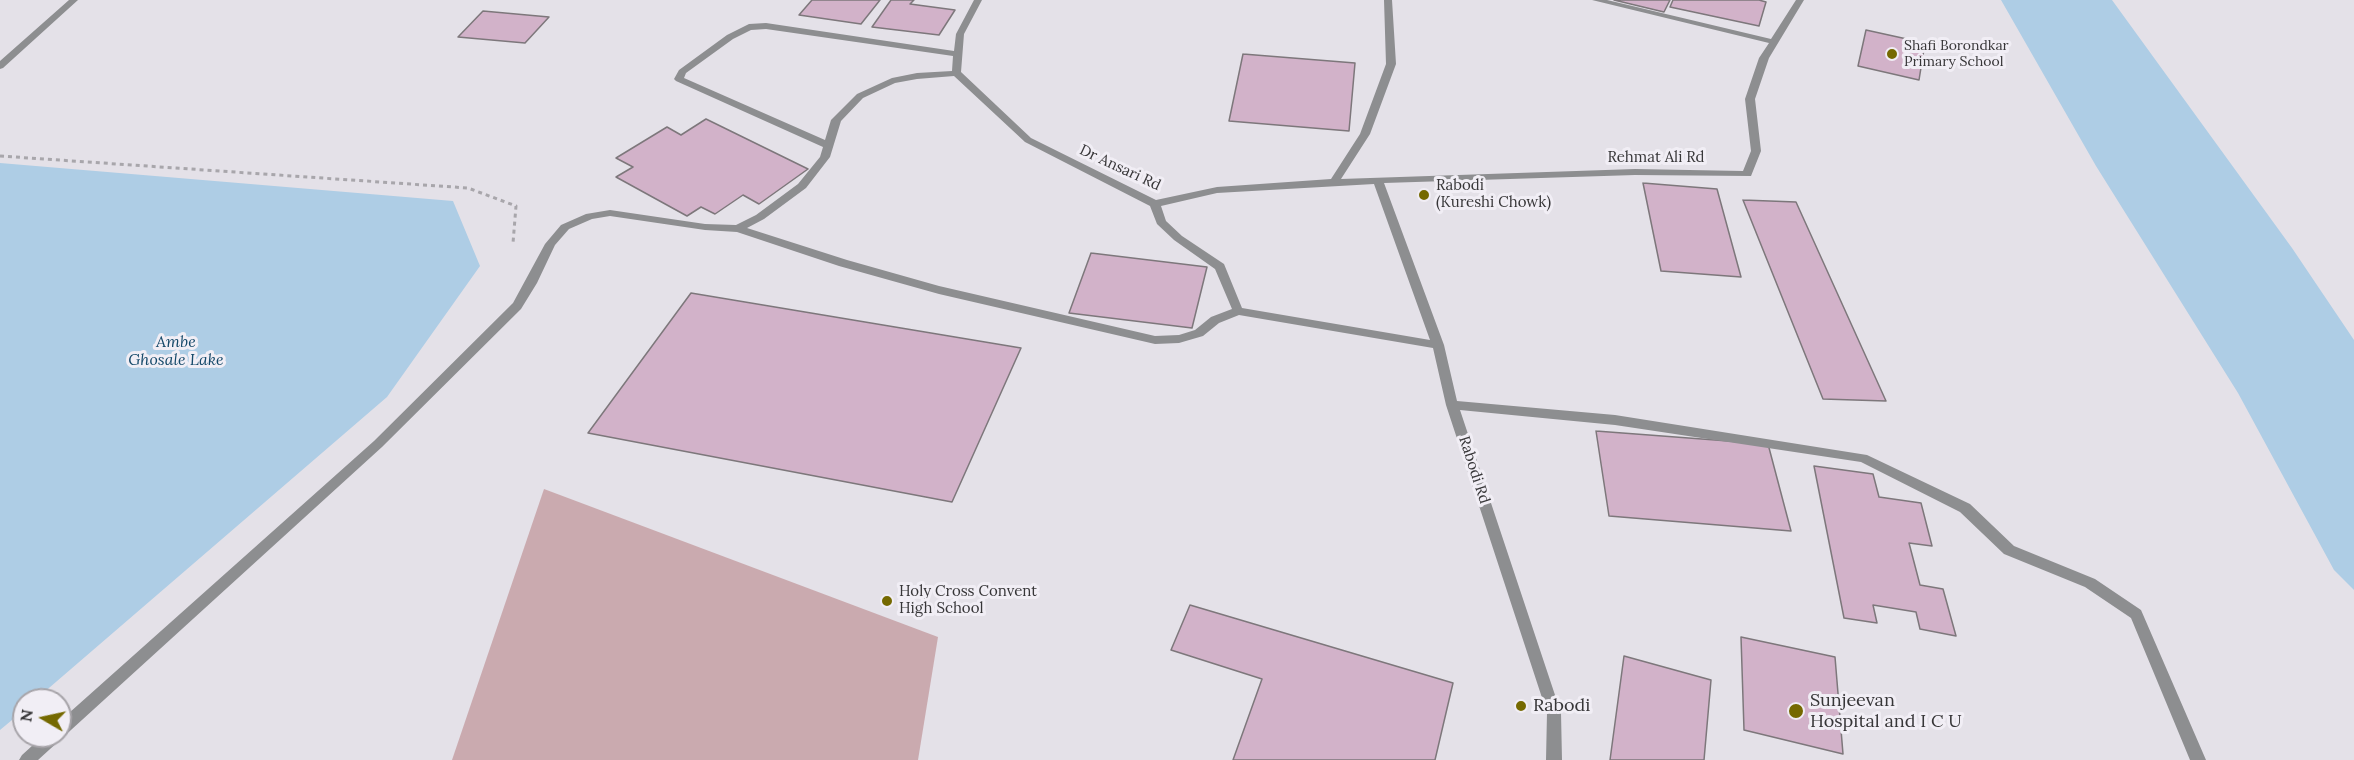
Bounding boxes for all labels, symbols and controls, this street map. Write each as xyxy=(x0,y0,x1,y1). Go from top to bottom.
place label: Shafi Borondkar Primary School xyxy=(1904,38,2009,70)
marker: Shafi Borondkar Primary School xyxy=(1885,47,1899,61)
street label: Dr Ansari Rd xyxy=(1076,141,1164,195)
street label: Rehmat Ali Rd xyxy=(1607,149,1705,167)
place label: Rabodi (Kureshi Chowk) xyxy=(1436,177,1551,212)
marker: Rabodi (Kureshi Chowk) xyxy=(1417,188,1431,202)
water label: Ambe Ghosale Lake xyxy=(128,332,224,370)
street label: Rabodi Rd xyxy=(1455,434,1493,506)
place label: Holy Cross Convent High School xyxy=(899,583,1037,618)
marker: Holy Cross Convent High School xyxy=(880,594,894,608)
north arrow xyxy=(12,688,72,748)
place label: Sunjeevan Hospital and I C U xyxy=(1810,690,1962,732)
place label: Rabodi xyxy=(1533,695,1590,717)
marker: Rabodi xyxy=(1514,699,1528,713)
marker: Sunjeevan Hospital and I C U xyxy=(1787,702,1805,720)
text: N xyxy=(15,708,37,723)

